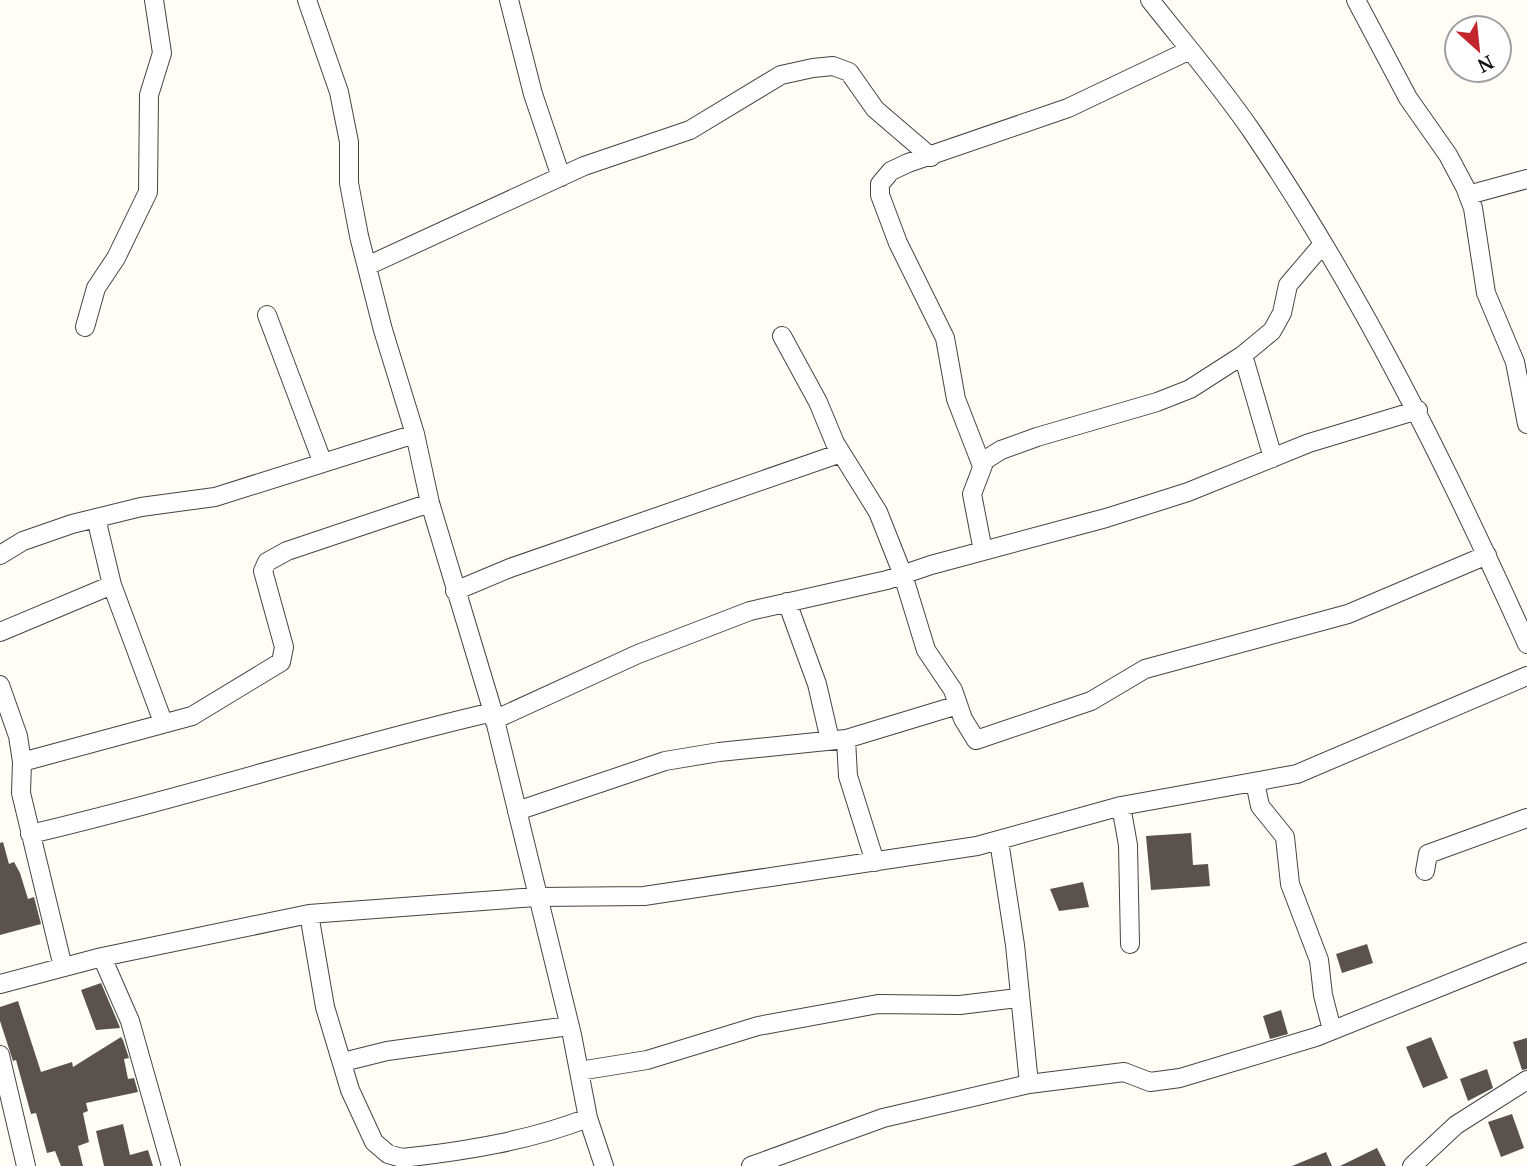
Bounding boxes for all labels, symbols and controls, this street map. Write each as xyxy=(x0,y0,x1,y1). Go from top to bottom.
north arrow xyxy=(1443,14,1513,84)
text: N xyxy=(1473,49,1498,79)

